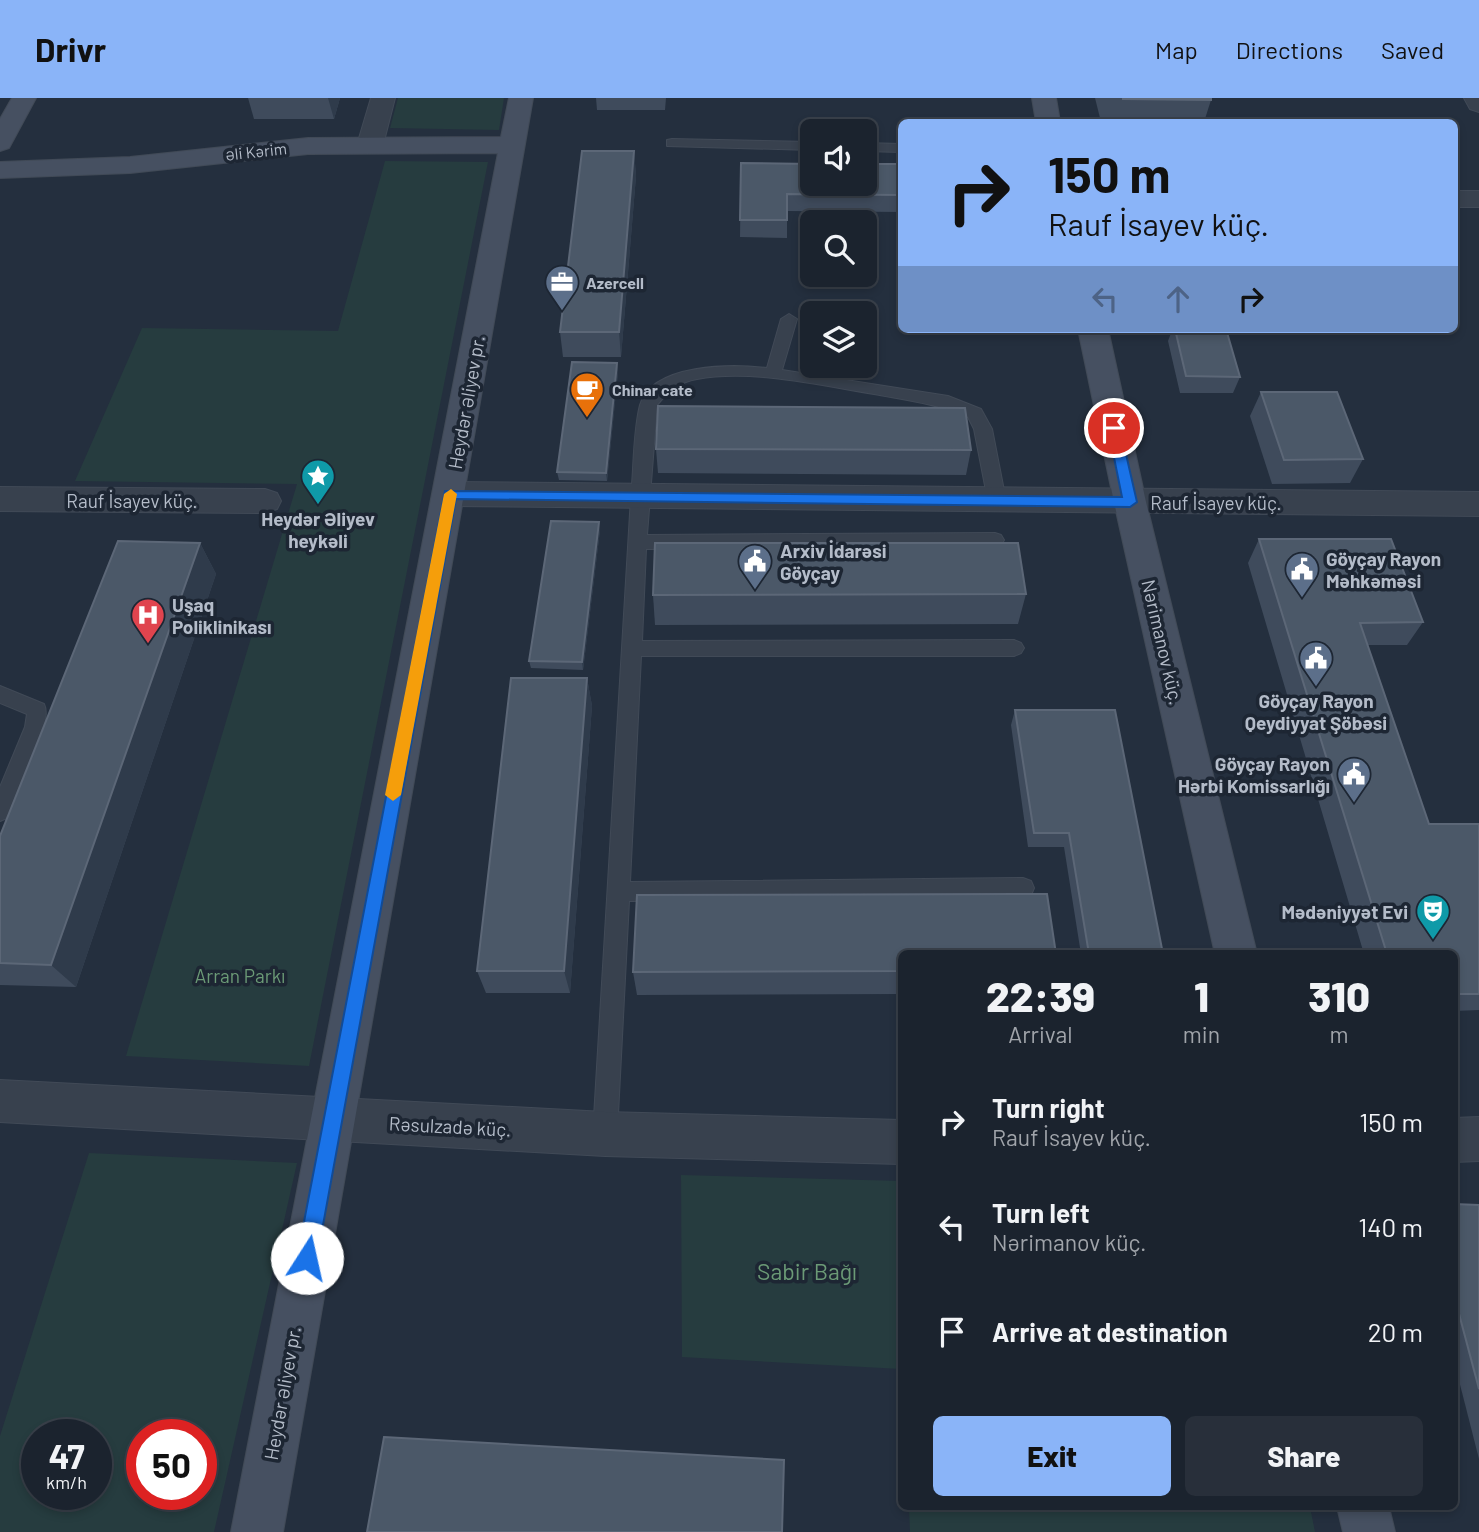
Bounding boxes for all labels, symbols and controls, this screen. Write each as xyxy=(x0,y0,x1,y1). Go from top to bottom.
text: Drivr xyxy=(35,29,106,69)
text: Map xyxy=(1155,35,1198,64)
text: Directions xyxy=(1236,35,1343,64)
text: Saved xyxy=(1381,35,1444,64)
map controls xyxy=(800,119,877,378)
button: sound xyxy=(800,119,877,196)
street label: Əli Kərim xyxy=(224,138,288,164)
text: 150 m xyxy=(1048,144,1170,203)
icon: right xyxy=(933,147,1024,238)
text: Rauf İsayev küç. xyxy=(1048,204,1269,242)
button: search xyxy=(800,210,877,287)
office icon: Azercell xyxy=(543,263,581,312)
place label: Azercell xyxy=(586,273,644,292)
icon: left xyxy=(1086,280,1124,318)
icon: ahead xyxy=(1159,280,1197,318)
icon: right xyxy=(1232,280,1270,318)
button: layers xyxy=(800,301,877,378)
street label: Heydər Əliyev pr. xyxy=(443,333,489,471)
cafe icon: Chinar cate xyxy=(568,370,606,419)
place label: Chinar cate xyxy=(612,380,693,399)
pin xyxy=(1084,398,1144,458)
icon: arrive xyxy=(1095,409,1133,447)
place icon: Heydər Əliyev heykəli xyxy=(299,457,337,506)
street label: Rauf İsayev küç. xyxy=(66,489,198,512)
street label: Rauf İsayev küç. xyxy=(1150,491,1282,514)
place label: Heydər Əliyev heykəli xyxy=(261,507,375,552)
place label: Arxiv İdarəsi Göyçay xyxy=(780,539,887,584)
public building icon: Arxiv İdarəsi Göyçay xyxy=(736,542,774,591)
place label: Göyçay Rayon Məhkəməsi xyxy=(1326,547,1441,592)
public building icon: Göyçay Rayon Məhkəməsi xyxy=(1283,550,1321,599)
street label: Nərimanov küç. xyxy=(1137,577,1189,707)
place label: Uşaq Poliklinikası xyxy=(172,593,271,638)
hospital icon: Uşaq Poliklinikası xyxy=(129,596,167,645)
public building icon: Göyçay Rayon Qeydiyyat Şöbəsi xyxy=(1297,639,1335,688)
place label: Göyçay Rayon Qeydiyyat Şöbəsi xyxy=(1245,689,1387,734)
place label: Göyçay Rayon Hərbi Komissarlığı xyxy=(1178,752,1330,797)
public building icon: Göyçay Rayon Hərbi Komissarlığı xyxy=(1335,755,1373,804)
theatre icon: Mədəniyyət Evi xyxy=(1414,892,1452,941)
place label: Mədəniyyət Evi xyxy=(1281,900,1408,923)
park label: Arran Parkı xyxy=(195,964,285,987)
text: 22:39 xyxy=(986,970,1095,1020)
text: 1 xyxy=(1194,970,1209,1020)
text: 310 xyxy=(1308,970,1370,1020)
text: Arrival xyxy=(1008,1020,1073,1048)
text: min xyxy=(1183,1020,1220,1048)
text: m xyxy=(1330,1020,1349,1048)
text: Turn right xyxy=(992,1092,1105,1123)
icon: right xyxy=(933,1103,971,1141)
text: 150 m xyxy=(1359,1106,1423,1137)
street label: Rəsulzadə küç. xyxy=(388,1111,512,1141)
text: Rauf İsayev küç. xyxy=(992,1123,1151,1151)
text: Turn left xyxy=(992,1197,1090,1228)
icon: left xyxy=(933,1208,971,1246)
text: 140 m xyxy=(1358,1211,1423,1242)
position arrow xyxy=(270,1221,344,1295)
text: Nərimanov küç. xyxy=(992,1228,1146,1256)
park label: Sabir Bağı xyxy=(757,1257,857,1285)
icon: arrive xyxy=(933,1313,971,1351)
text: Arrive at destination xyxy=(992,1316,1228,1347)
text: 20 m xyxy=(1368,1316,1423,1347)
street label: Heydər Əliyev pr. xyxy=(259,1324,305,1462)
button: Exit xyxy=(933,1416,1171,1496)
button: Share xyxy=(1185,1416,1423,1496)
speed limit sign: 50 xyxy=(126,1419,217,1510)
text: 47 xyxy=(48,1434,85,1476)
text: km/h xyxy=(46,1471,87,1493)

